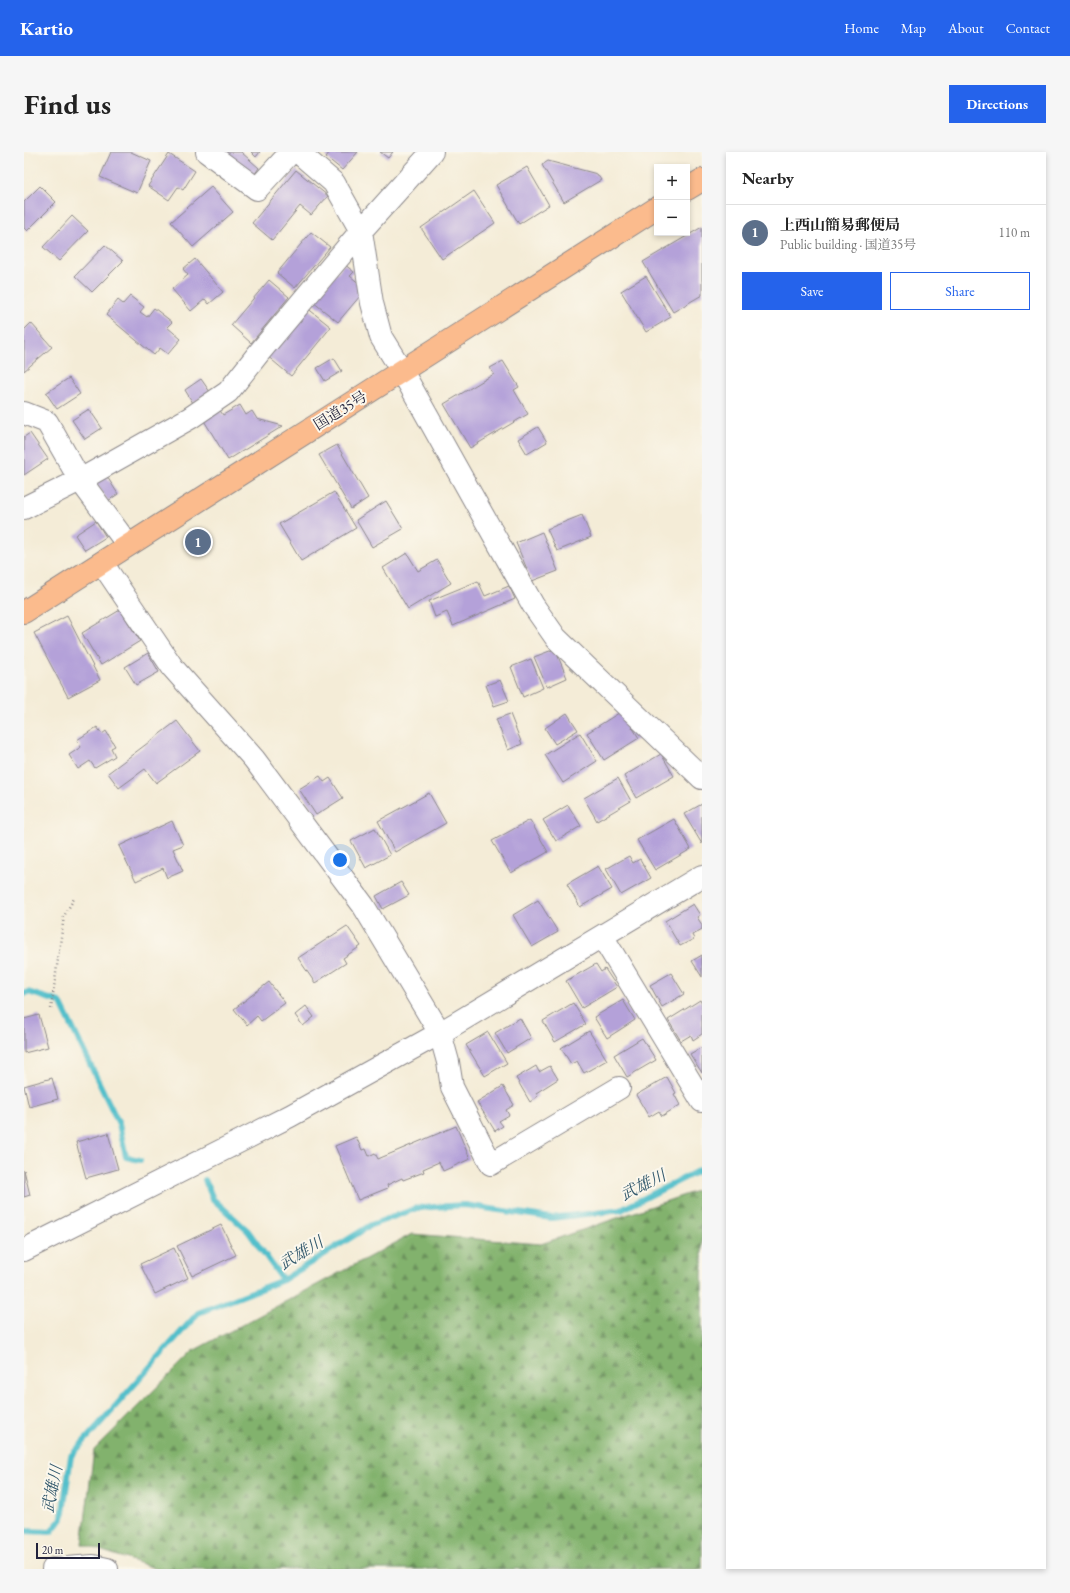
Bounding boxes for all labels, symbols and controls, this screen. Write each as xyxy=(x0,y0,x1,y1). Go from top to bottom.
text: Kartio xyxy=(20,16,73,41)
text: Home xyxy=(844,19,879,37)
text: Map xyxy=(901,19,926,37)
text: About xyxy=(948,19,984,37)
text: Contact xyxy=(1006,19,1050,37)
button: Directions xyxy=(949,85,1046,123)
text: Find us xyxy=(24,86,111,122)
map controls xyxy=(654,164,690,236)
button: + xyxy=(654,164,690,200)
text: Nearby xyxy=(742,167,794,189)
button: − xyxy=(654,200,690,236)
text: 上西山簡易郵便局 xyxy=(780,215,900,234)
text: 1 xyxy=(752,224,758,241)
text: 110 m xyxy=(999,224,1030,241)
text: Public building · 国道35号 xyxy=(780,236,916,253)
button: Save xyxy=(742,272,882,310)
button: Share xyxy=(890,272,1030,310)
street label: 国道35号 xyxy=(310,386,370,434)
pin: 1 xyxy=(185,527,211,557)
your location xyxy=(330,850,350,870)
water label: 武雄川 xyxy=(617,1164,671,1205)
water label: 武雄川 xyxy=(275,1231,329,1274)
water label: 武雄川 xyxy=(37,1461,67,1515)
scale bar xyxy=(36,1541,100,1560)
text: 20 m xyxy=(42,1543,63,1557)

